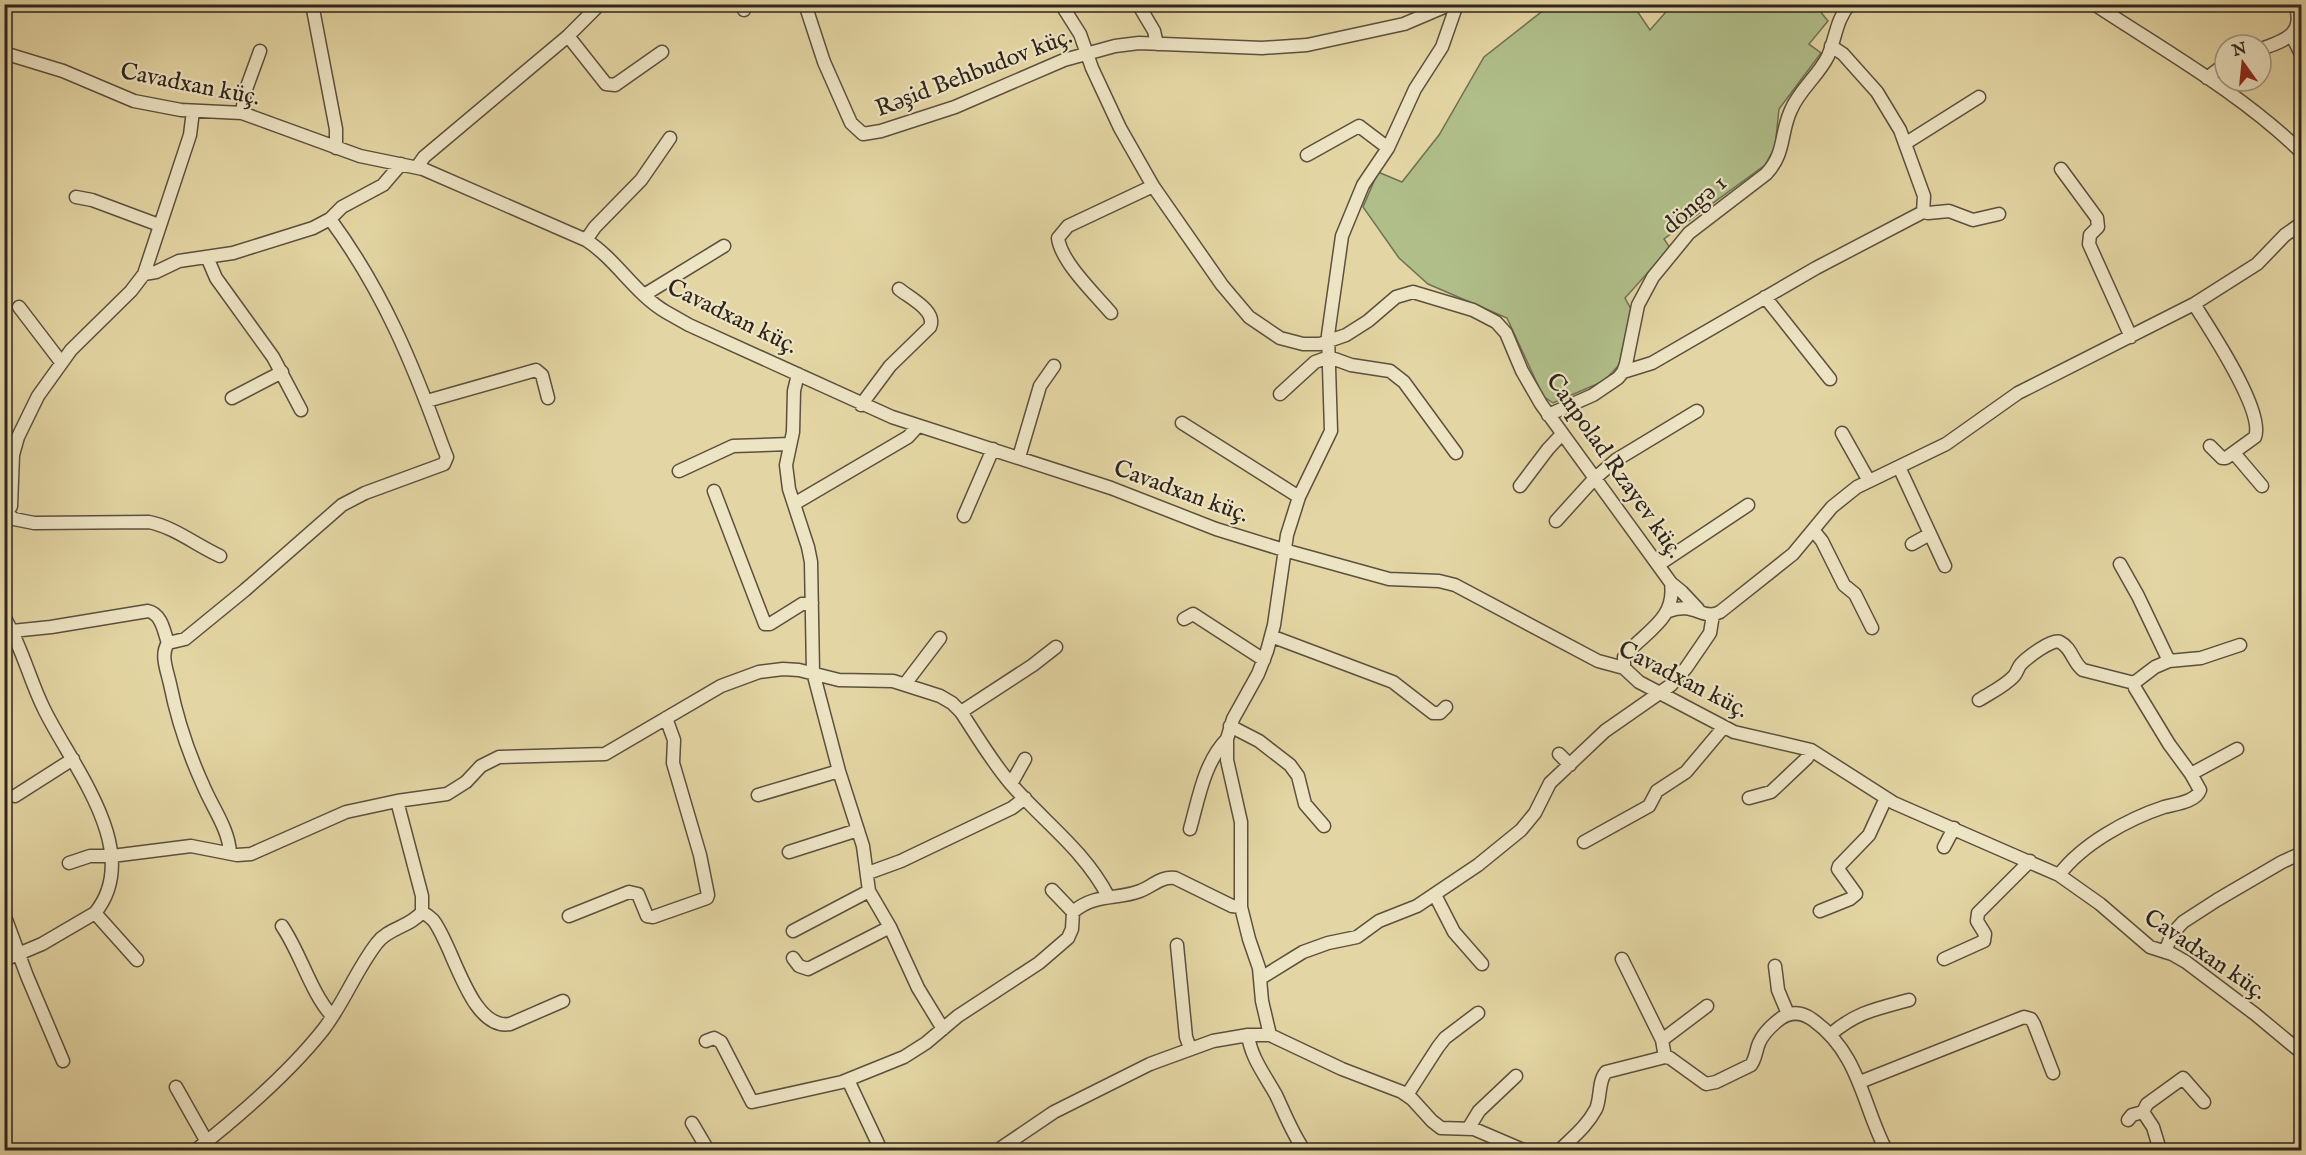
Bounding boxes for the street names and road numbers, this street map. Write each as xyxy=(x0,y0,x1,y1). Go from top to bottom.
street label: Rəşid Behbudov küç. xyxy=(871,21,1077,125)
street label: Cavadxan küç. xyxy=(117,56,263,114)
street label: döngə 1 xyxy=(1656,168,1734,242)
street label: Cavadxan küç. xyxy=(661,272,803,362)
street label: Canpolad Rzayev küç. xyxy=(1538,367,1690,565)
street label: Cavadxan küç. xyxy=(1109,453,1253,531)
street label: Cavadxan küç. xyxy=(1613,634,1753,726)
street label: Cavadxan küç. xyxy=(2138,902,2272,1008)

